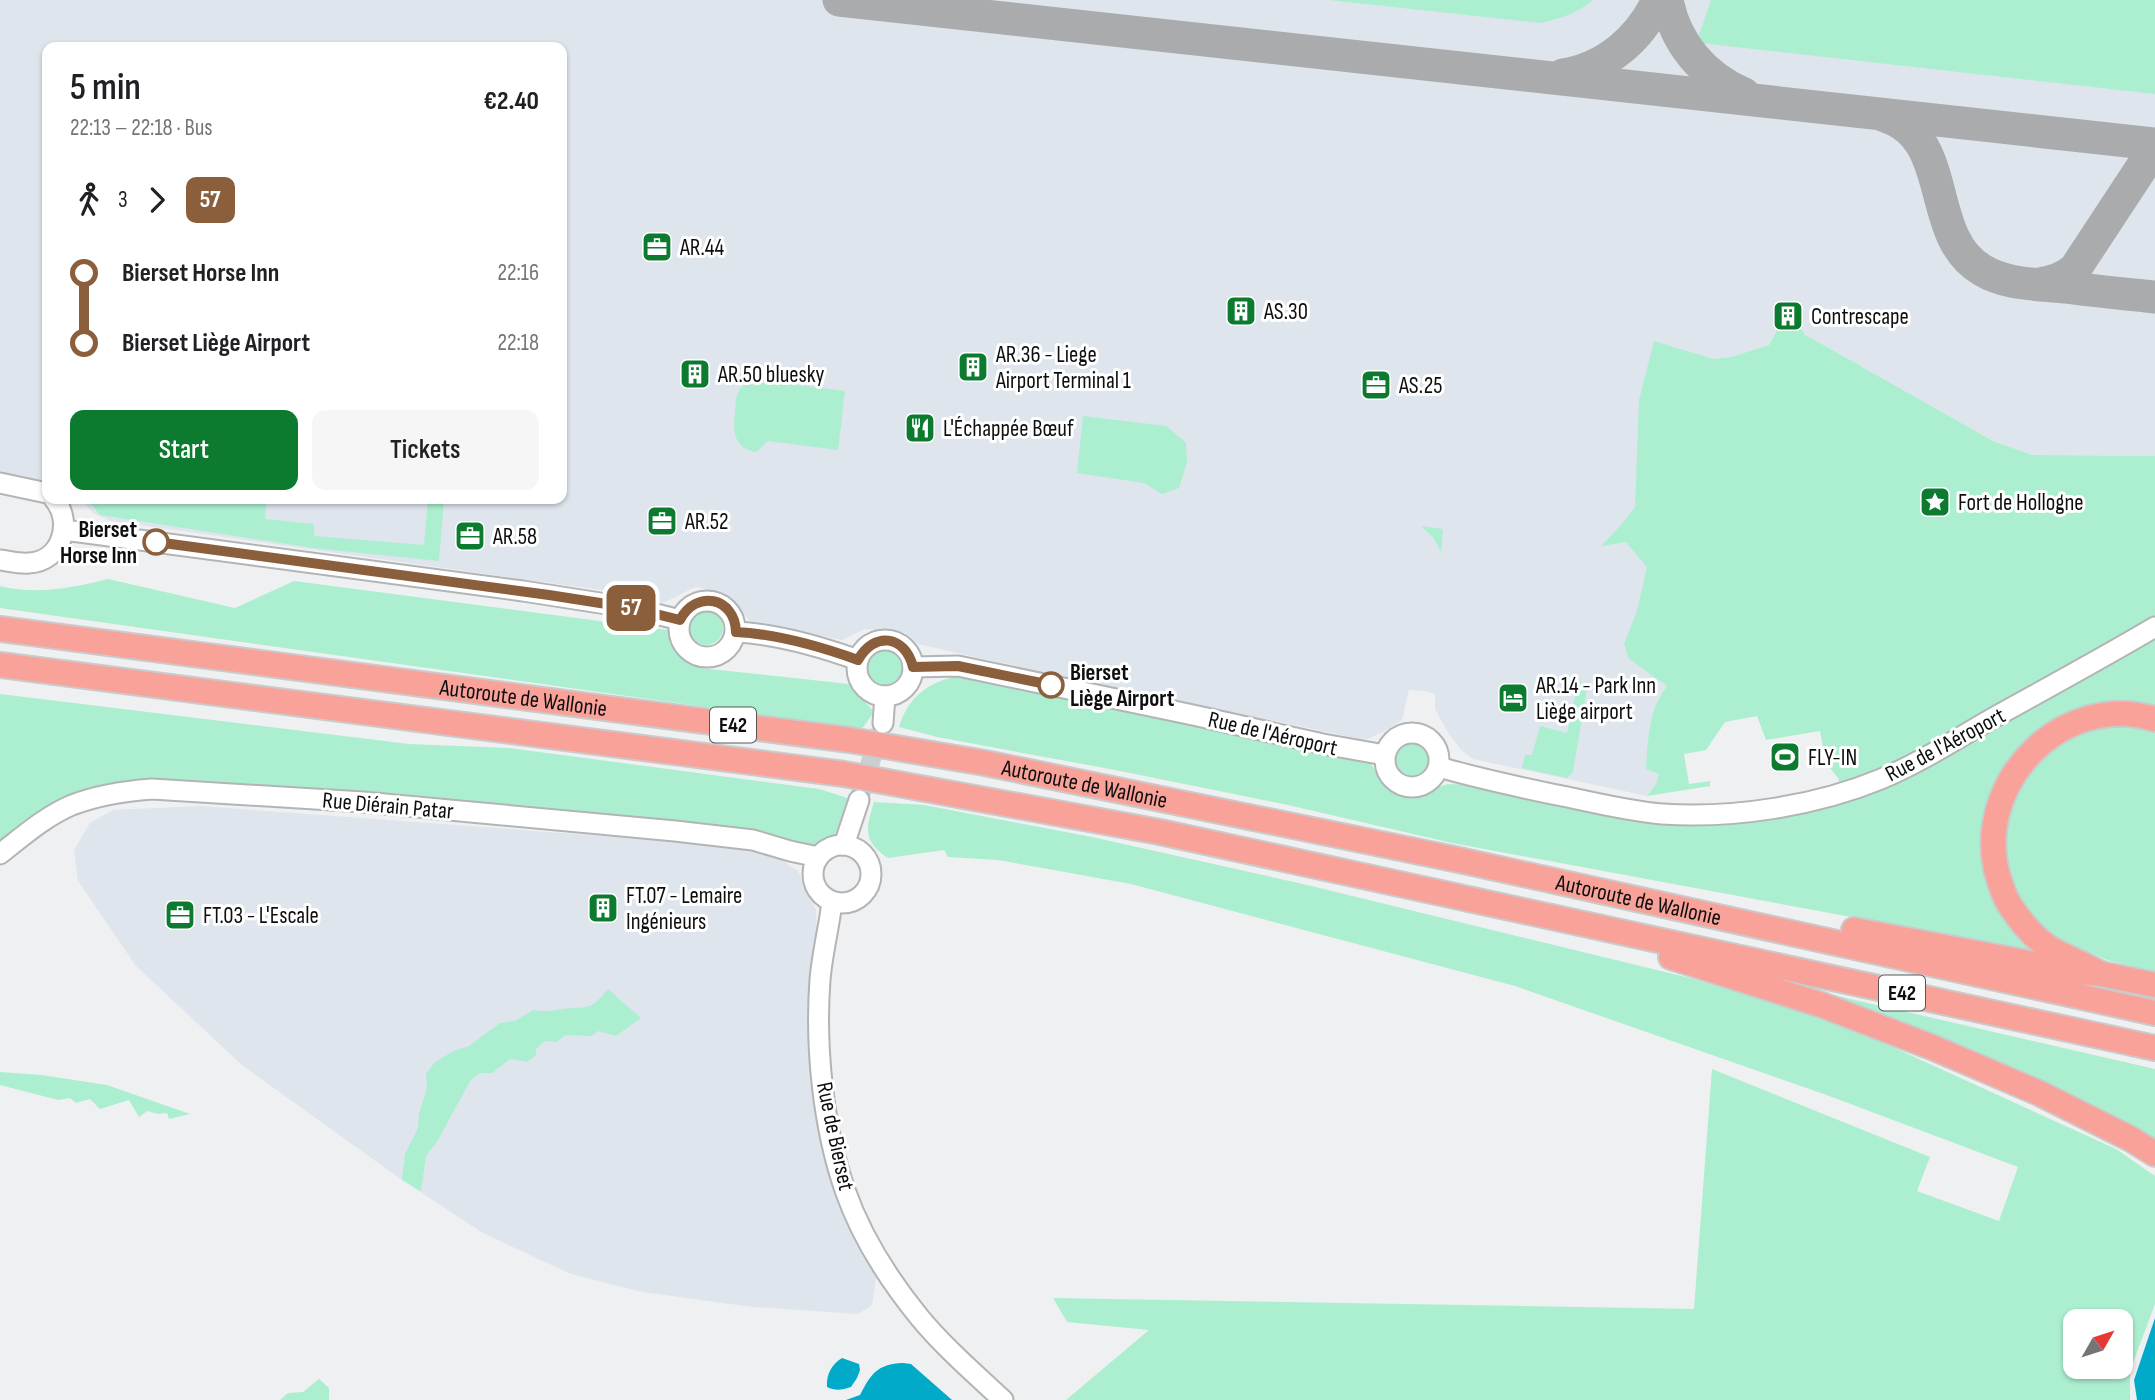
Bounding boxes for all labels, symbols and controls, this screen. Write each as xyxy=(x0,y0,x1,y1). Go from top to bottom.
text: 5 min xyxy=(70,65,141,110)
text: €2.40 xyxy=(483,86,539,117)
text: 22:13 – 22:18 · Bus xyxy=(70,114,213,142)
icon: walk xyxy=(70,181,108,219)
icon: forward xyxy=(138,181,176,219)
text: 57 xyxy=(200,185,221,214)
text: 3 xyxy=(118,186,128,214)
office icon: AR.44 xyxy=(640,230,674,264)
place label: AR.44 xyxy=(679,234,724,262)
text: Bierset Horse Inn xyxy=(122,258,279,289)
text: 22:16 xyxy=(498,259,539,287)
building icon: AS.30 xyxy=(1224,294,1258,328)
place label: AS.30 xyxy=(1263,298,1308,326)
building icon: Contrescape xyxy=(1771,299,1805,333)
place label: Contrescape xyxy=(1811,303,1909,331)
text: Bierset Liège Airport xyxy=(122,328,310,359)
text: 22:18 xyxy=(498,329,539,357)
place label: AR.36 - Liege Airport Terminal 1 xyxy=(995,341,1131,395)
building icon: AR.36 - Liege Airport Terminal 1 xyxy=(956,350,990,384)
building icon: AR.50 bluesky xyxy=(678,357,712,391)
place label: AR.50 bluesky xyxy=(717,361,825,389)
office icon: AS.25 xyxy=(1359,368,1393,402)
place label: AS.25 xyxy=(1398,372,1443,400)
button: Start xyxy=(70,410,298,490)
button: Tickets xyxy=(312,410,539,490)
restaurant icon: L'Échappée Bœuf xyxy=(903,411,937,445)
place label: L'Échappée Bœuf xyxy=(943,415,1074,443)
place icon: Fort de Hollogne xyxy=(1918,485,1952,519)
place label: Fort de Hollogne xyxy=(1958,489,2084,517)
office icon: AR.52 xyxy=(645,504,679,538)
place label: AR.52 xyxy=(684,508,728,536)
place label: Bierset Horse Inn xyxy=(60,516,137,570)
office icon: AR.58 xyxy=(453,519,487,553)
place label: AR.58 xyxy=(492,523,537,551)
marker: Bierset Horse Inn xyxy=(143,529,169,555)
line badge: 57 xyxy=(600,585,662,631)
text: 57 xyxy=(621,593,641,622)
place label: Bierset Liège Airport xyxy=(1070,659,1175,713)
marker: Bierset Liège Airport xyxy=(1038,672,1064,698)
place label: AR.14 - Park Inn Liège airport xyxy=(1535,672,1656,726)
street label: Autoroute de Wallonie xyxy=(437,673,609,723)
hotel icon: AR.14 - Park Inn Liège airport xyxy=(1496,681,1530,715)
street label: Rue de l'Aéroport xyxy=(1881,702,2010,788)
street label: Rue de l'Aéroport xyxy=(1205,706,1340,762)
road number: E42 xyxy=(710,708,756,742)
sports icon: FLY-IN xyxy=(1768,740,1802,774)
place label: FLY-IN xyxy=(1808,744,1857,772)
street label: Autoroute de Wallonie xyxy=(998,754,1170,815)
street label: Rue Diérain Patar xyxy=(321,786,455,826)
street label: Autoroute de Wallonie xyxy=(1552,869,1724,932)
place label: FT.07 - Lemaire Ingénieurs xyxy=(626,882,742,936)
building icon: FT.07 - Lemaire Ingénieurs xyxy=(586,891,620,925)
office icon: FT.03 - L'Escale xyxy=(163,898,197,932)
place label: FT.03 - L'Escale xyxy=(203,902,319,930)
road number: E42 xyxy=(1879,976,1925,1010)
street label: Rue de Bierset xyxy=(810,1079,860,1193)
north arrow xyxy=(2063,1309,2133,1379)
map controls xyxy=(2063,1309,2133,1379)

